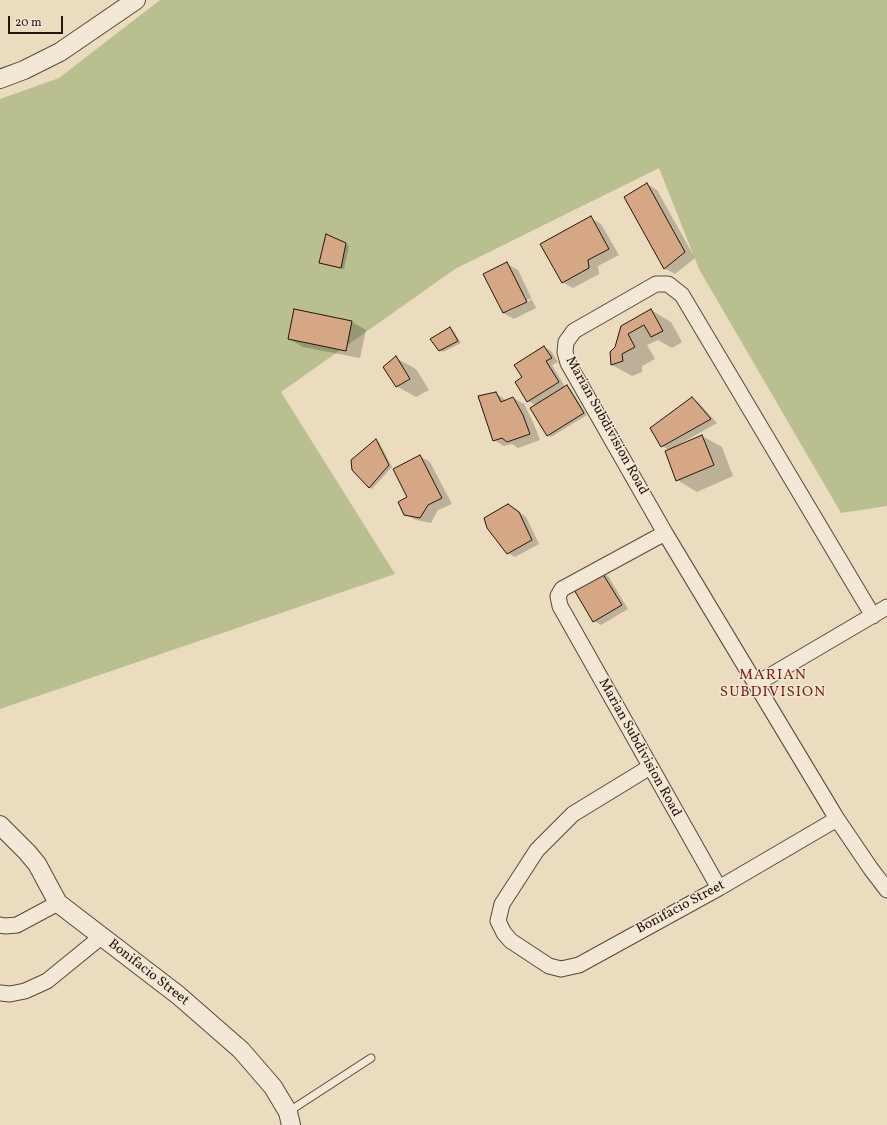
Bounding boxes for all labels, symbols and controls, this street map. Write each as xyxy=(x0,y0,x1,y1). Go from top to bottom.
scale bar xyxy=(10,8,65,34)
text: 20 m xyxy=(15,15,42,31)
street label: Marian Subdivision Road xyxy=(561,354,651,498)
district label: MARIAN SUBDIVISION xyxy=(720,667,826,702)
street label: Marian Subdivision Road xyxy=(594,676,684,820)
street label: Bonifacio Street xyxy=(634,878,728,938)
street label: Bonifacio Street xyxy=(104,936,192,1010)

